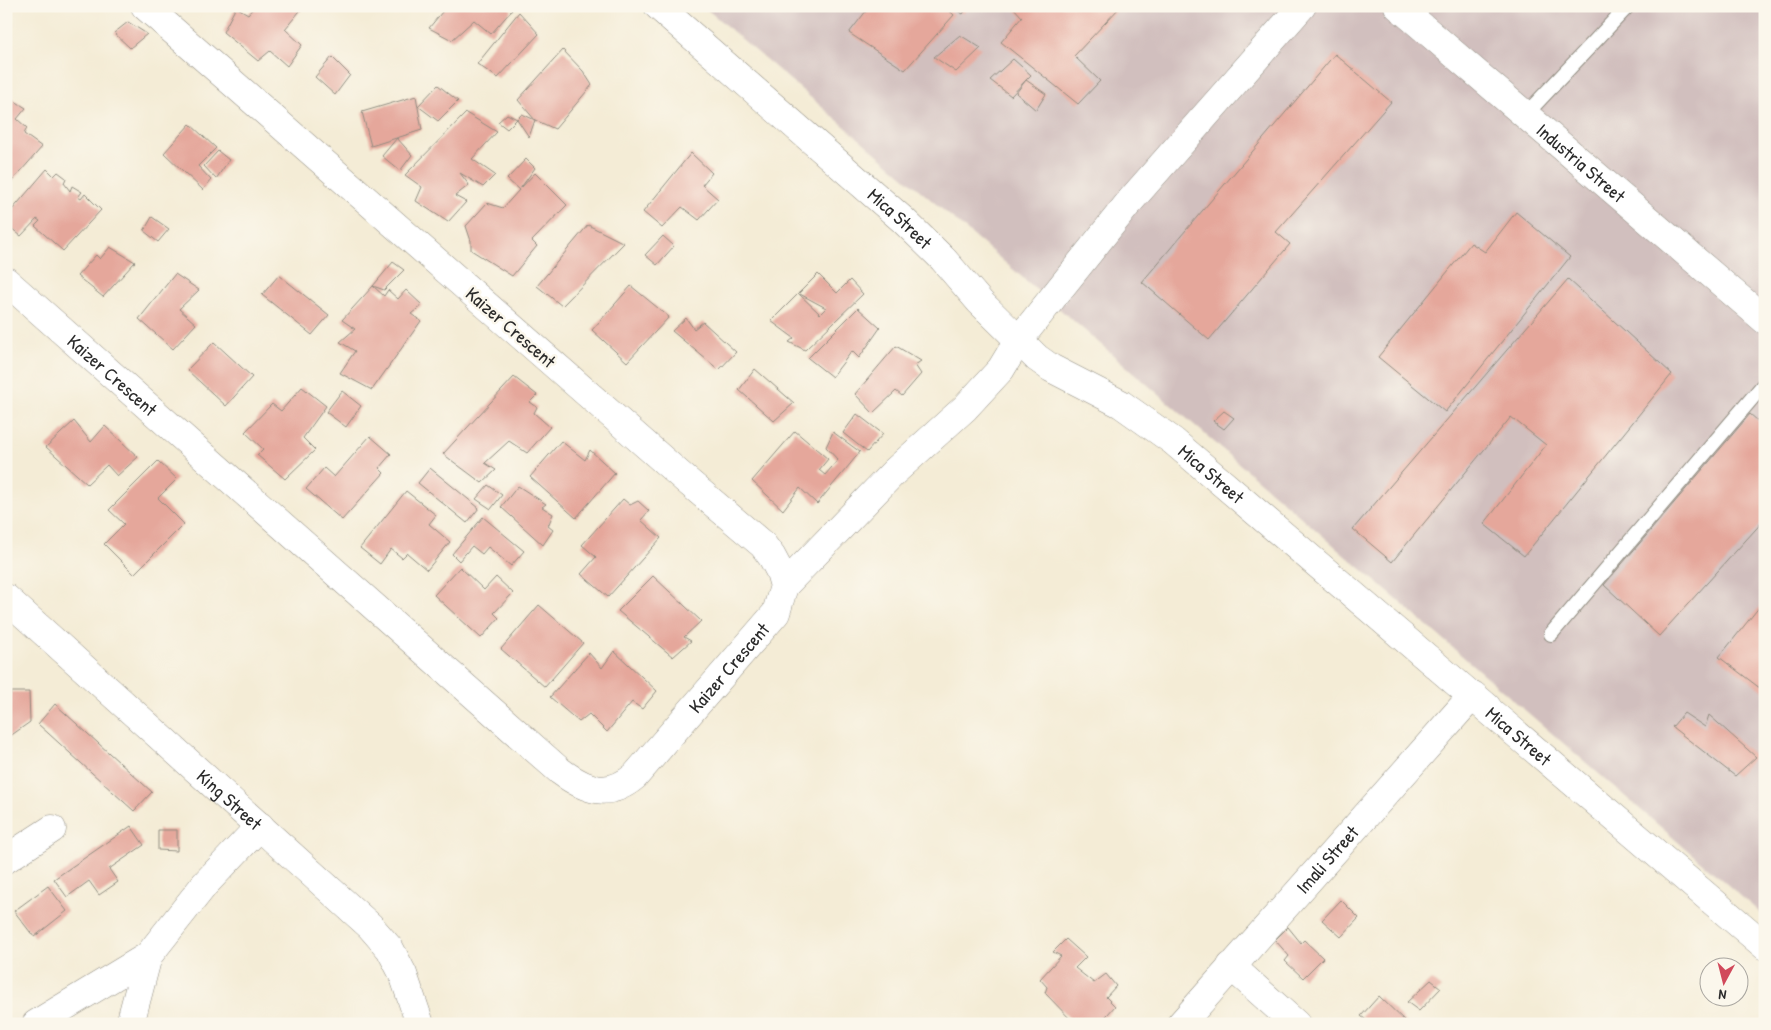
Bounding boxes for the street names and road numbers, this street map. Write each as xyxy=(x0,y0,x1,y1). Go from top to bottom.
street label: Industria Street xyxy=(1531,117,1632,208)
street label: Mica Street xyxy=(862,182,938,255)
street label: Kaizer Crescent xyxy=(460,281,562,374)
street label: Kaizer Crescent xyxy=(62,328,163,422)
street label: Mica Street xyxy=(1173,438,1250,510)
street label: Kaizer Crescent xyxy=(682,617,775,718)
street label: Mica Street xyxy=(1480,700,1558,772)
street label: King Street xyxy=(191,763,268,836)
street label: Imali Street xyxy=(1290,820,1365,899)

